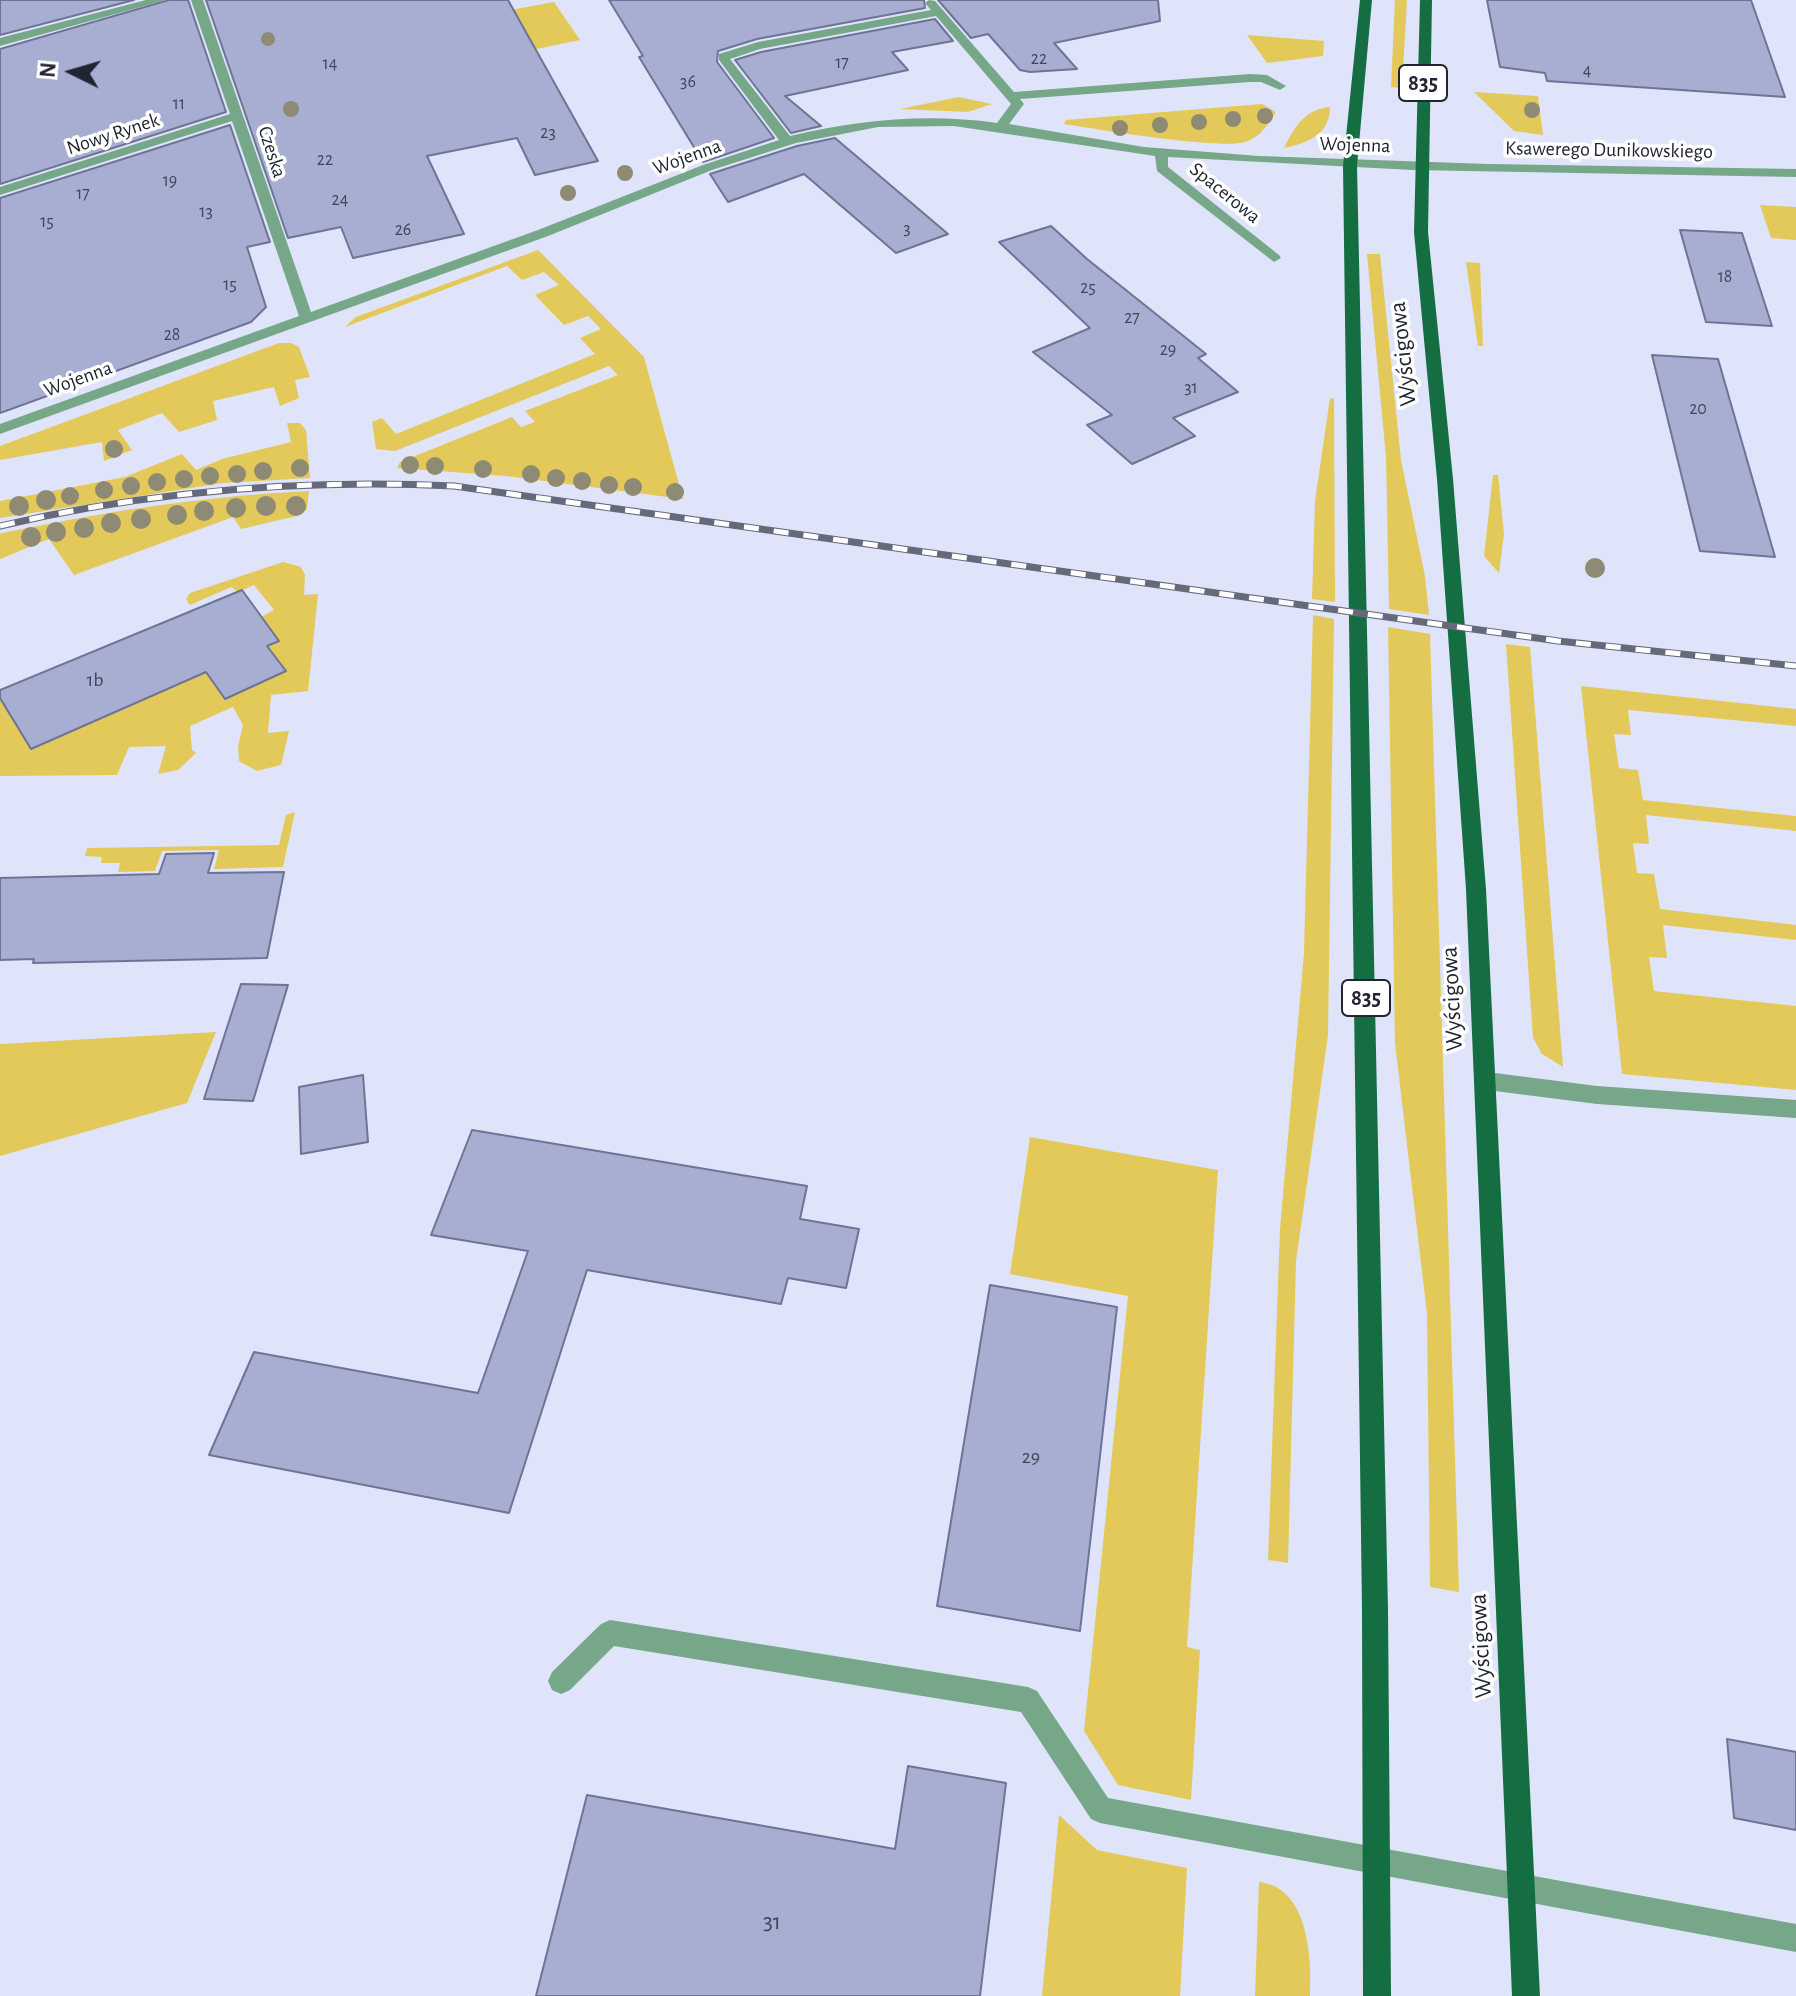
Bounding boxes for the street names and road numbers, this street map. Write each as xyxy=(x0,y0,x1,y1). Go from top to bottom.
road number: 835 xyxy=(1399,65,1447,101)
street label: Nowy Rynek xyxy=(64,108,162,160)
street label: Czeska xyxy=(252,123,292,181)
street label: Wojenna xyxy=(1319,132,1391,158)
street label: Wojenna xyxy=(650,134,724,180)
street label: Ksawerego Dunikowskiego xyxy=(1505,136,1713,164)
street label: Spacerowa xyxy=(1185,157,1265,229)
street label: Wyścigowa xyxy=(1383,300,1423,408)
street label: Wojenna xyxy=(41,356,115,402)
street label: Wyścigowa xyxy=(1435,946,1469,1052)
road number: 835 xyxy=(1342,980,1390,1016)
street label: Wyścigowa xyxy=(1464,1593,1498,1699)

